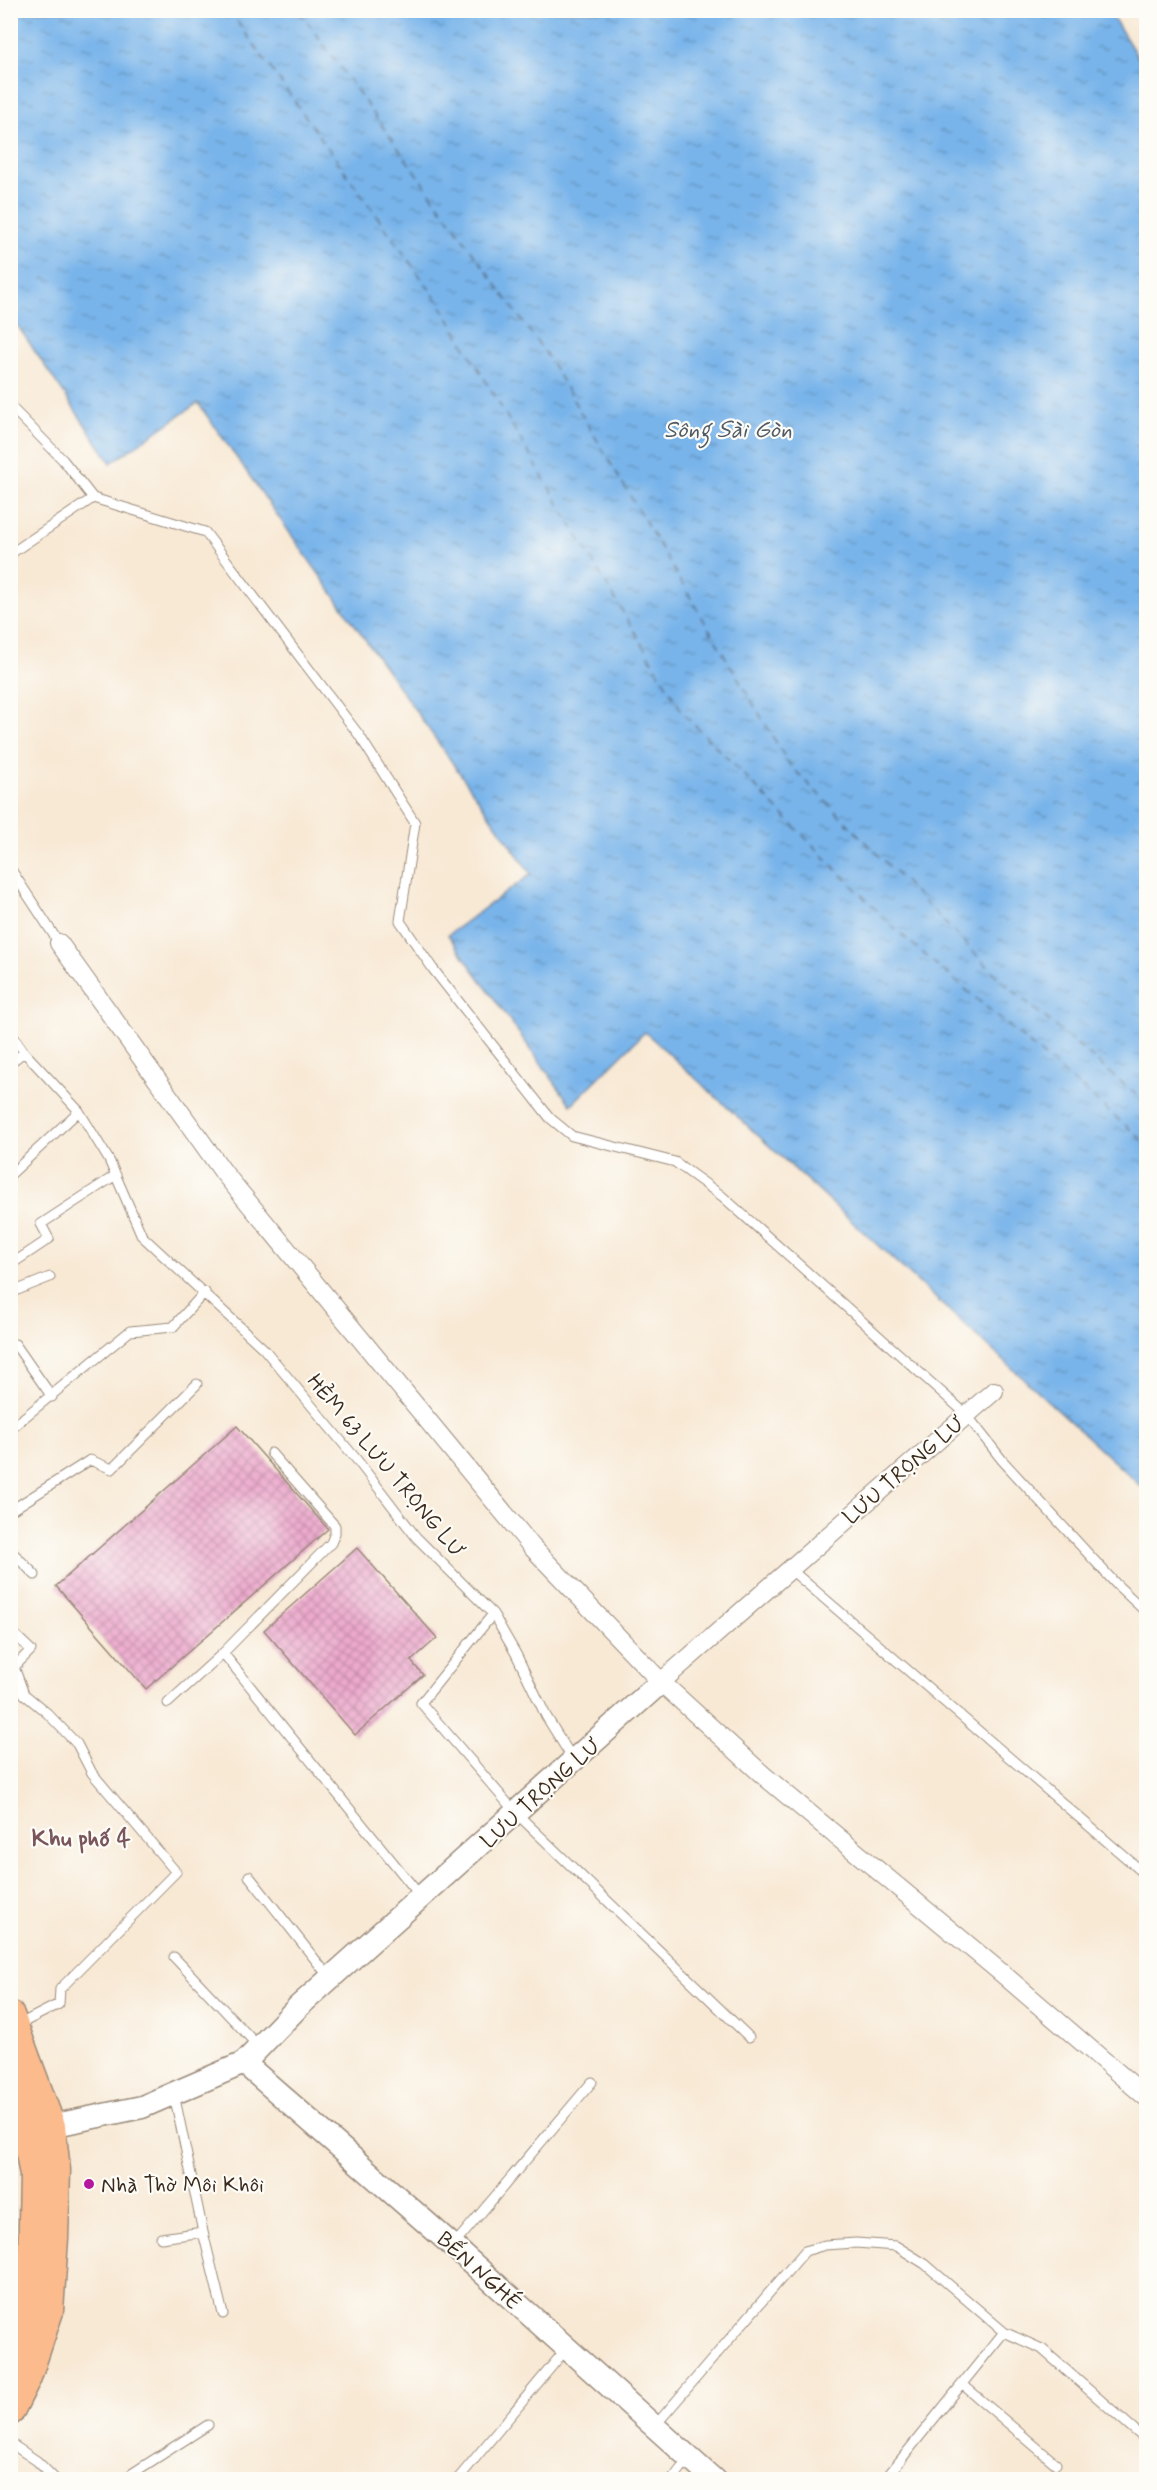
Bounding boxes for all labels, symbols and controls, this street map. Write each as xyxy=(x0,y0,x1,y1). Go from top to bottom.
water label: Sông Sài Gòn xyxy=(664,415,792,449)
street label: HẺM 63 LƯU TRỌNG LƯ xyxy=(300,1368,471,1564)
street label: LƯU TRỌNG LƯ xyxy=(837,1410,971,1531)
street label: LƯU TRỌNG LƯ xyxy=(475,1732,608,1855)
district label: Khu phố 4 xyxy=(31,1824,131,1855)
place label: Nhà Thờ Môi Khôi xyxy=(101,2172,264,2200)
marker: Nhà Thờ Môi Khôi xyxy=(82,2177,96,2191)
street label: BẾN NGHÉ xyxy=(430,2225,528,2317)

